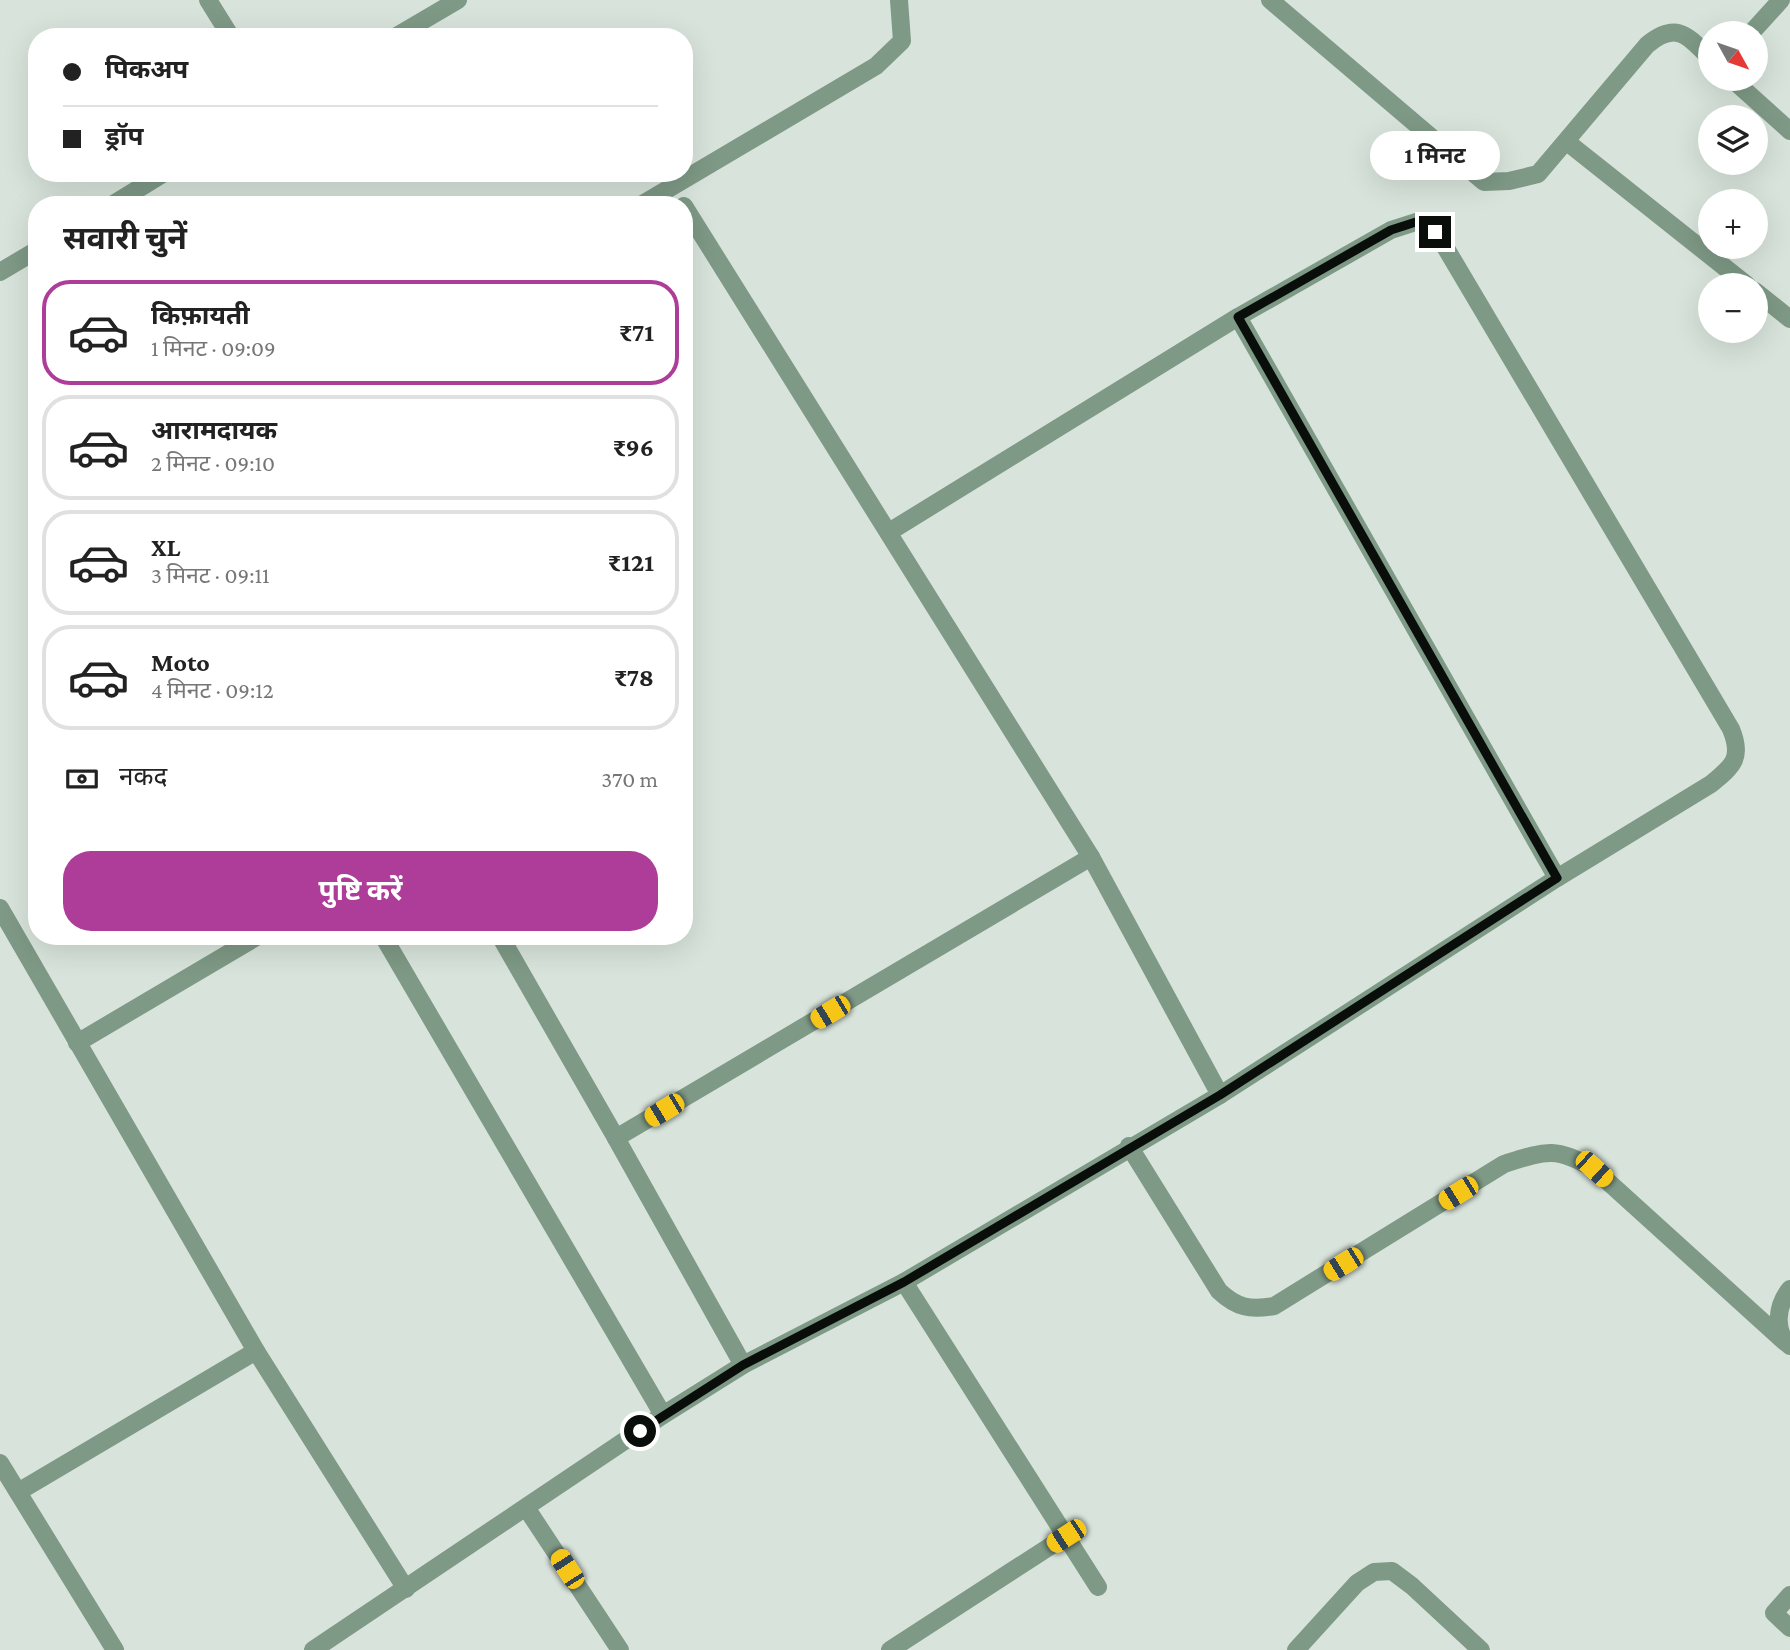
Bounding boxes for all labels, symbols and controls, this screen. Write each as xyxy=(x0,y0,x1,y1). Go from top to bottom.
north arrow xyxy=(1698,21,1768,91)
map controls xyxy=(1698,21,1768,343)
text: पिकअप xyxy=(105,55,188,84)
button: layers xyxy=(1698,105,1768,175)
text: ड्रॉप xyxy=(105,122,143,151)
callout: 1 मिनट xyxy=(1370,131,1500,180)
text: 1 मिनट xyxy=(1404,142,1466,168)
button: + xyxy=(1698,189,1768,259)
route end xyxy=(1419,216,1451,248)
text: सवारी चुनें xyxy=(63,220,187,256)
button: − xyxy=(1698,273,1768,343)
icon: car xyxy=(67,301,130,364)
text: किफ़ायती xyxy=(151,301,250,330)
text: ₹71 xyxy=(619,318,654,347)
text: 1 मिनट · 09:09 xyxy=(151,335,276,361)
icon: car xyxy=(67,416,130,479)
text: आरामदायक xyxy=(151,416,277,445)
text: ₹96 xyxy=(613,433,654,462)
text: 2 मिनट · 09:10 xyxy=(151,450,275,476)
icon: car xyxy=(67,531,130,594)
text: XL xyxy=(151,533,180,562)
text: ₹121 xyxy=(608,548,654,577)
text: 3 मिनट · 09:11 xyxy=(151,562,270,588)
icon: car xyxy=(67,646,130,709)
text: Moto xyxy=(151,648,210,677)
text: ₹78 xyxy=(614,663,654,692)
text: 4 मिनट · 09:12 xyxy=(151,677,274,703)
icon: cash xyxy=(63,760,101,798)
text: नकद xyxy=(119,762,167,791)
text: 370 m xyxy=(601,766,658,792)
button: पुष्टि करें xyxy=(63,851,658,931)
car xyxy=(807,992,854,1032)
car xyxy=(641,1090,688,1130)
car xyxy=(1572,1147,1617,1191)
car xyxy=(1435,1173,1482,1213)
car xyxy=(1320,1244,1367,1284)
route start xyxy=(624,1415,656,1447)
car xyxy=(1043,1516,1090,1556)
car xyxy=(547,1546,588,1592)

